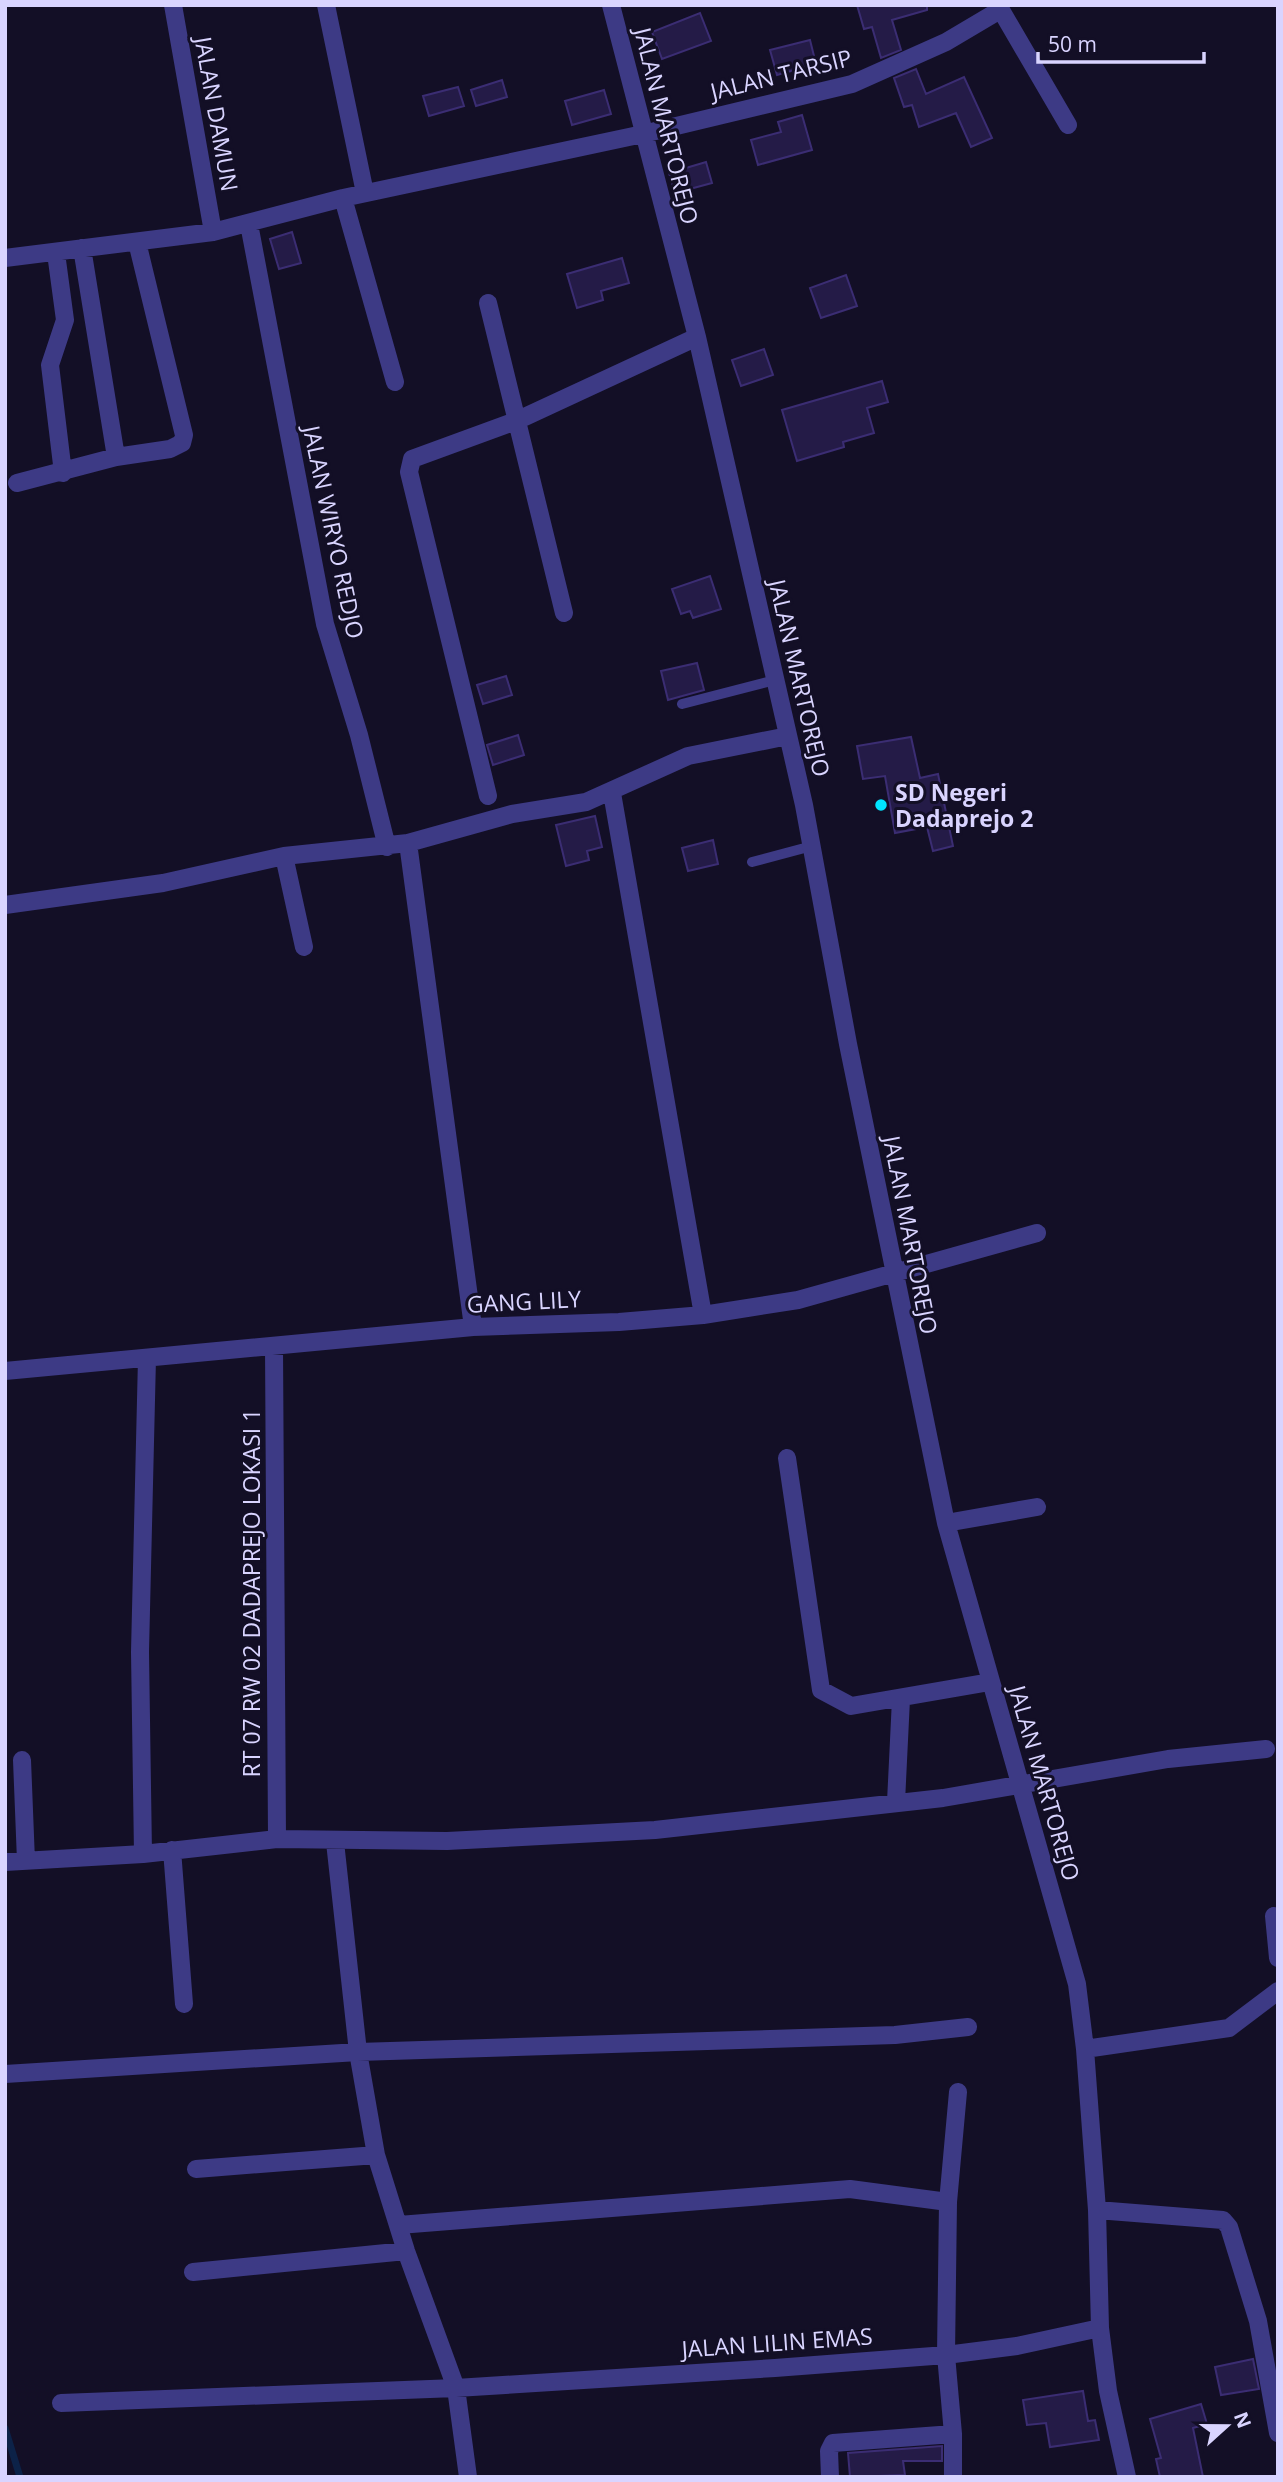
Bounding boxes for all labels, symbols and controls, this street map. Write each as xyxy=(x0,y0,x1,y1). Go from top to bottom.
scale bar xyxy=(1038,21,1204,65)
street label: JALAN MARTOREJO xyxy=(627,22,707,228)
text: 50 m xyxy=(1048,30,1097,58)
street label: JALAN DAMUN xyxy=(187,32,246,194)
street label: JALAN TARSIP xyxy=(705,41,855,108)
street label: JALAN WIRYO REDJO xyxy=(295,421,372,641)
street label: JALAN MARTOREJO xyxy=(761,574,838,780)
place label: SD Negeri Dadaprejo 2 xyxy=(895,776,1033,834)
marker: SD Negeri Dadaprejo 2 xyxy=(873,797,889,813)
street label: JALAN MARTOREJO xyxy=(876,1131,946,1337)
street label: GANG LILY xyxy=(466,1282,582,1320)
street label: RT 07 RW 02 DADAPREJO LOKASI 1 xyxy=(235,1409,267,1777)
street label: JALAN MARTOREJO xyxy=(1001,1680,1088,1884)
street label: JALAN LILIN EMAS xyxy=(678,2319,874,2365)
north arrow xyxy=(1192,2391,1262,2461)
text: N xyxy=(1228,2408,1258,2432)

